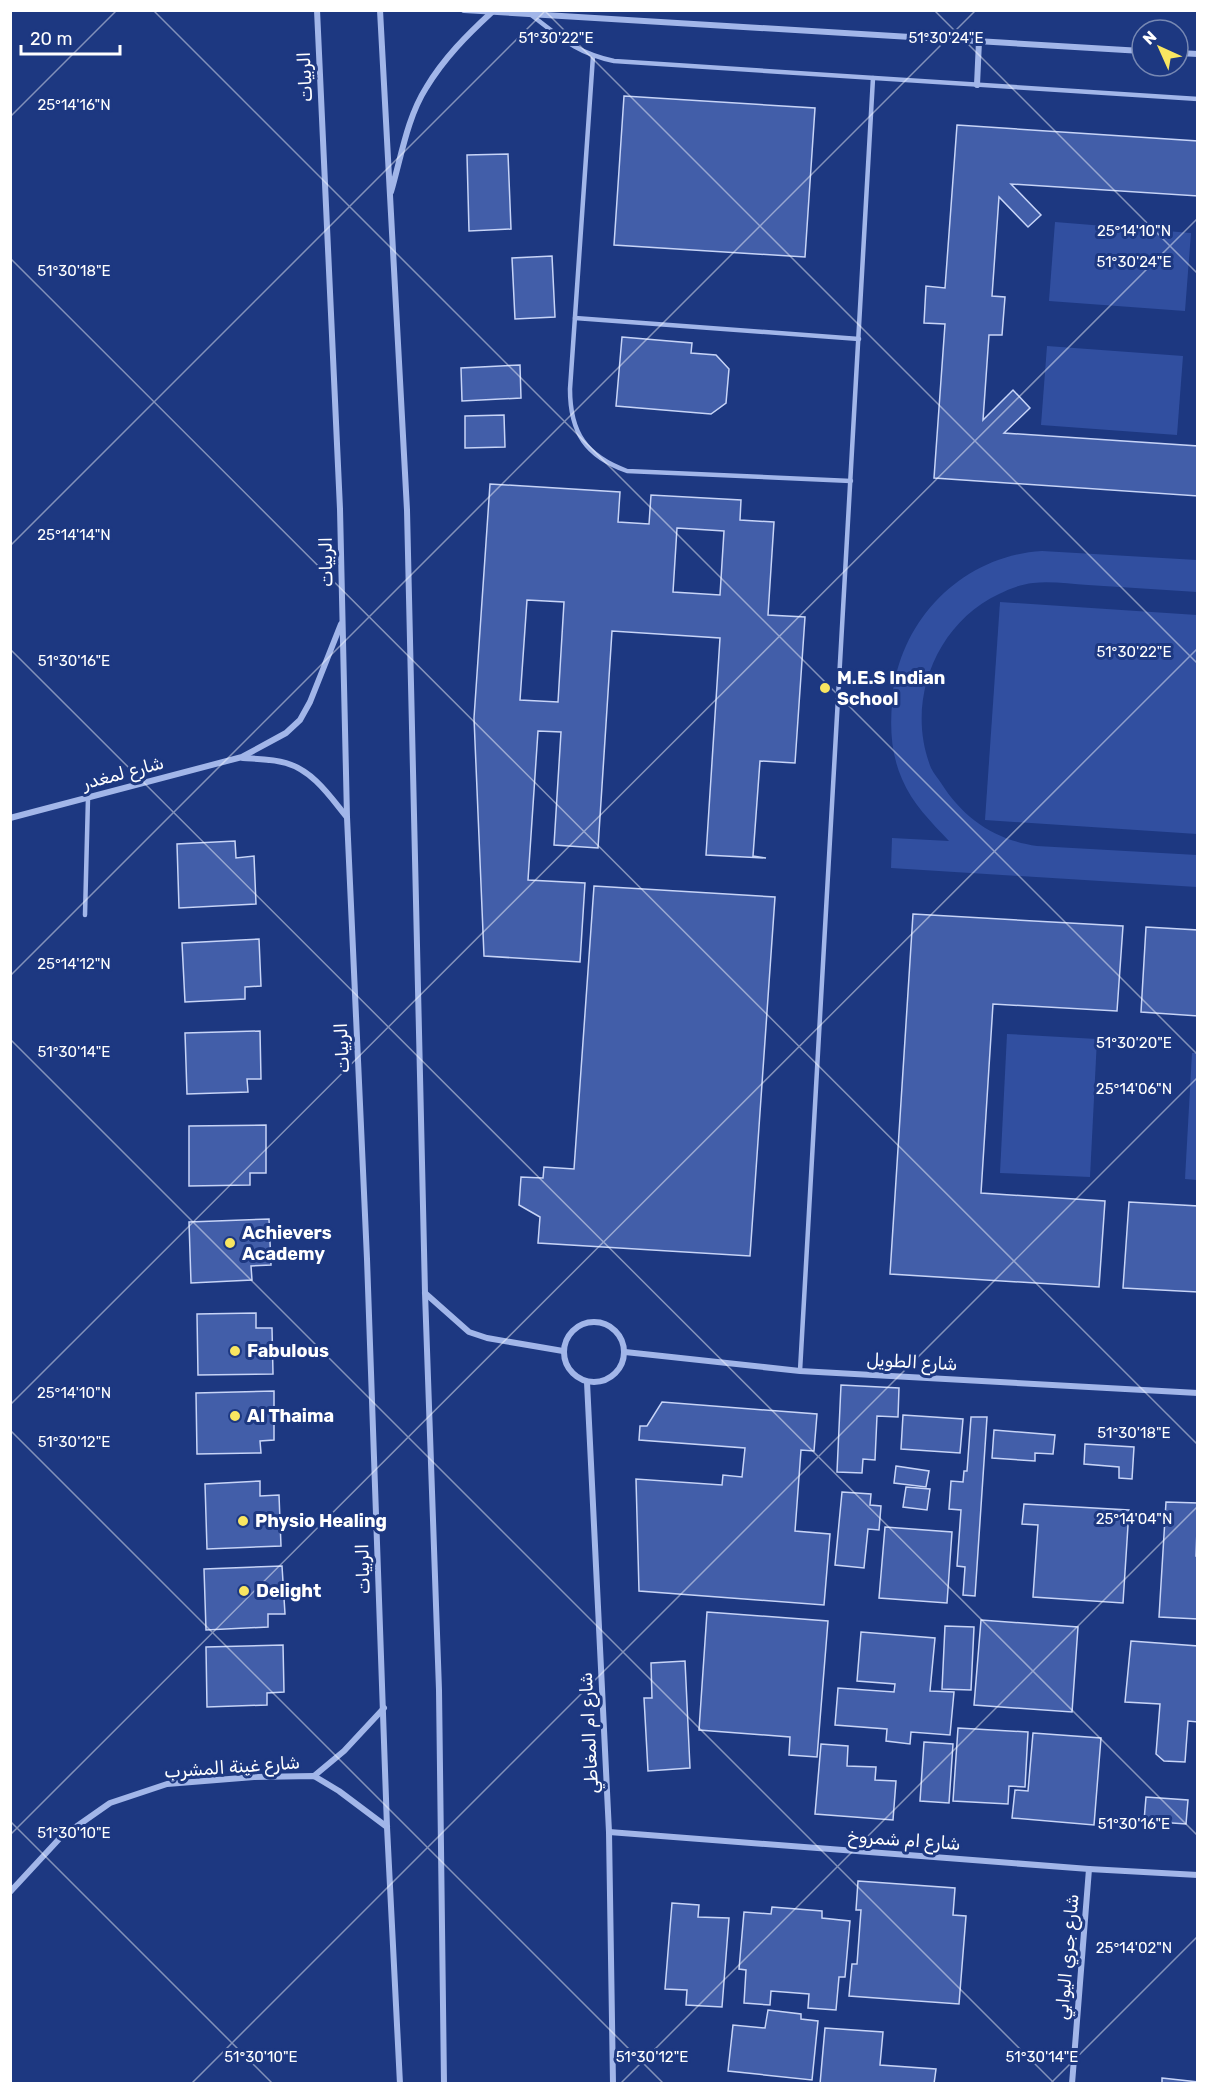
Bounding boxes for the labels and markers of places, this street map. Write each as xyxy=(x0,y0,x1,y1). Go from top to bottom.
place label: M.E.S Indian School xyxy=(837,667,945,710)
marker: M.E.S Indian School xyxy=(818,681,832,695)
place label: Achievers Academy xyxy=(242,1222,332,1265)
marker: Achievers Academy xyxy=(223,1236,237,1250)
place label: Fabulous xyxy=(247,1340,329,1362)
marker: Fabulous xyxy=(228,1344,242,1358)
place label: Al Thaima xyxy=(247,1405,334,1427)
marker: Al Thaima xyxy=(228,1409,242,1423)
place label: Physio Healing xyxy=(255,1510,387,1532)
marker: Physio Healing xyxy=(236,1514,250,1528)
place label: Delight xyxy=(256,1580,321,1602)
marker: Delight xyxy=(237,1584,251,1598)

